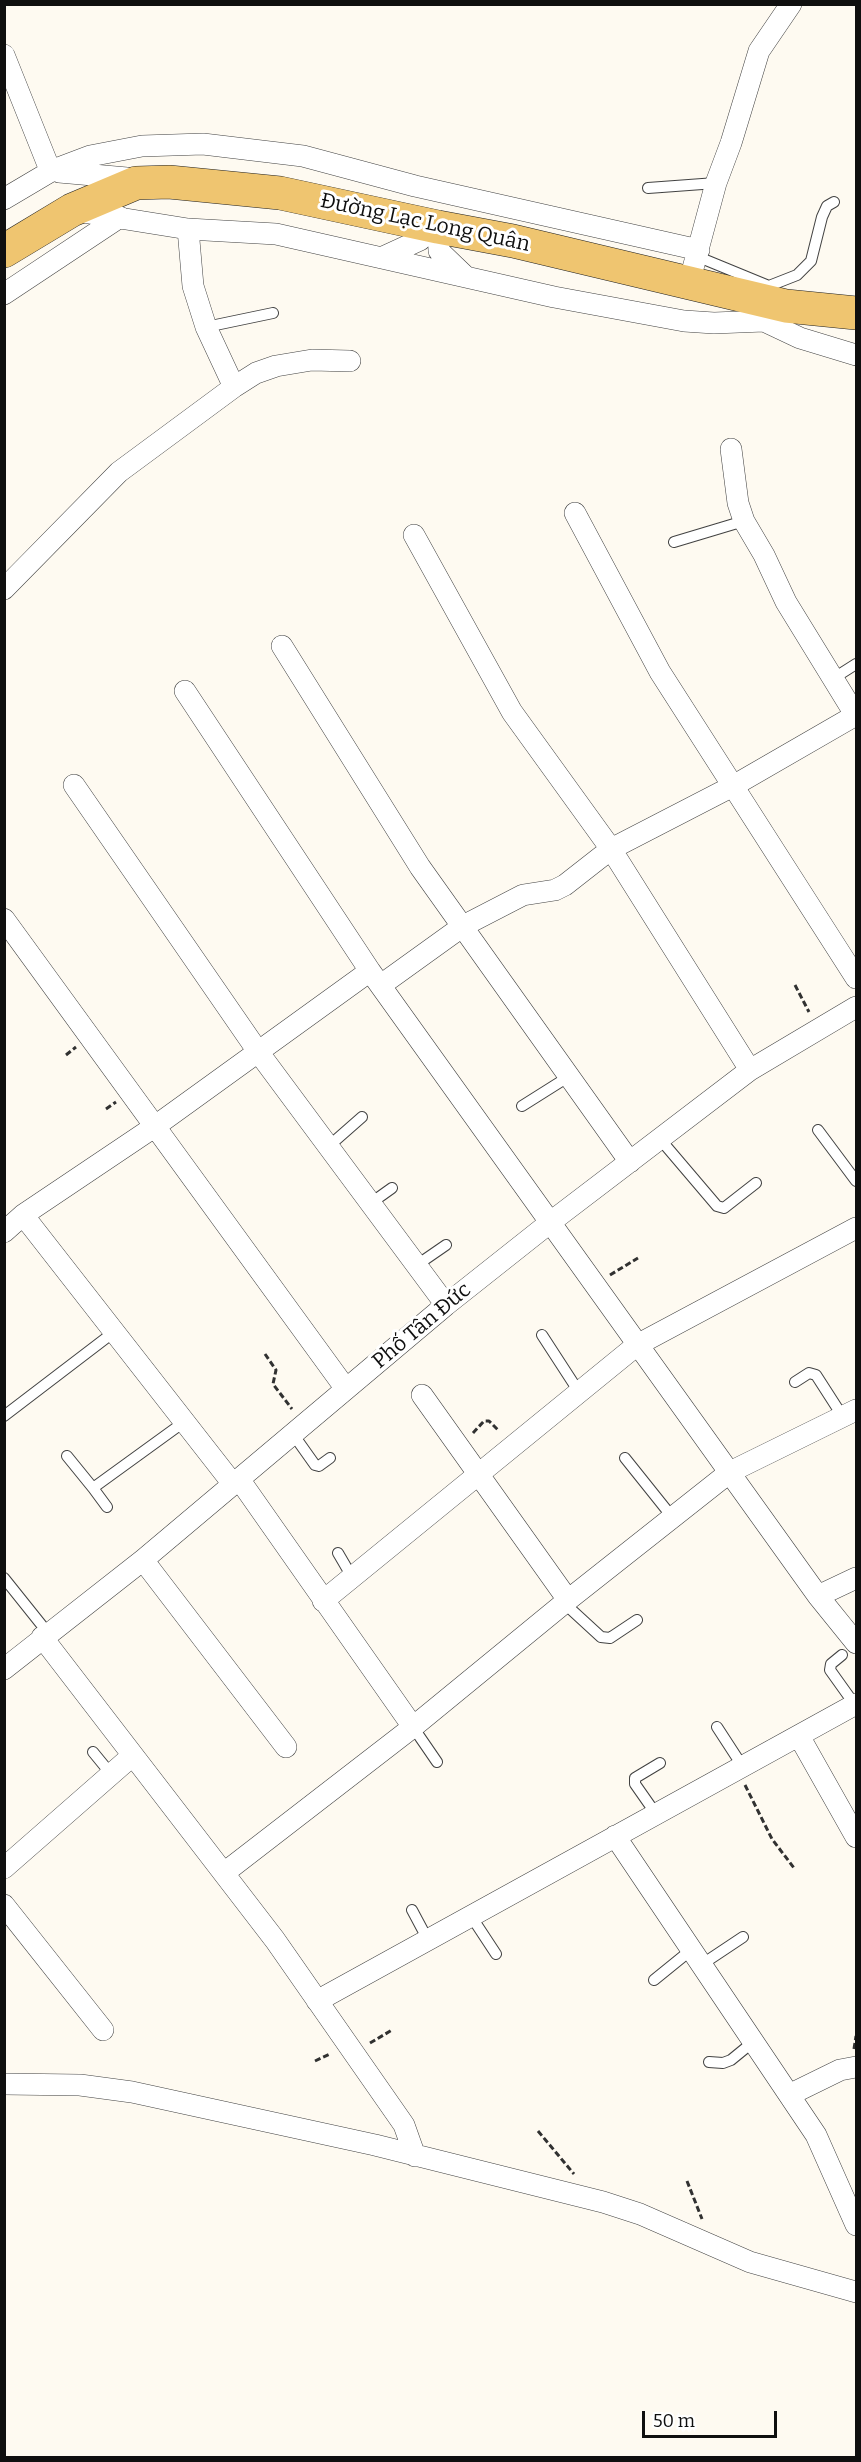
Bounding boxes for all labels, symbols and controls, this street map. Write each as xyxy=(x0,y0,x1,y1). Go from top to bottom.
street label: Đường Lạc Long Quân xyxy=(318,188,532,258)
street label: Phố Tân Đức xyxy=(368,1278,476,1374)
scale bar xyxy=(645,2399,780,2437)
text: 50 m xyxy=(653,2410,695,2432)

